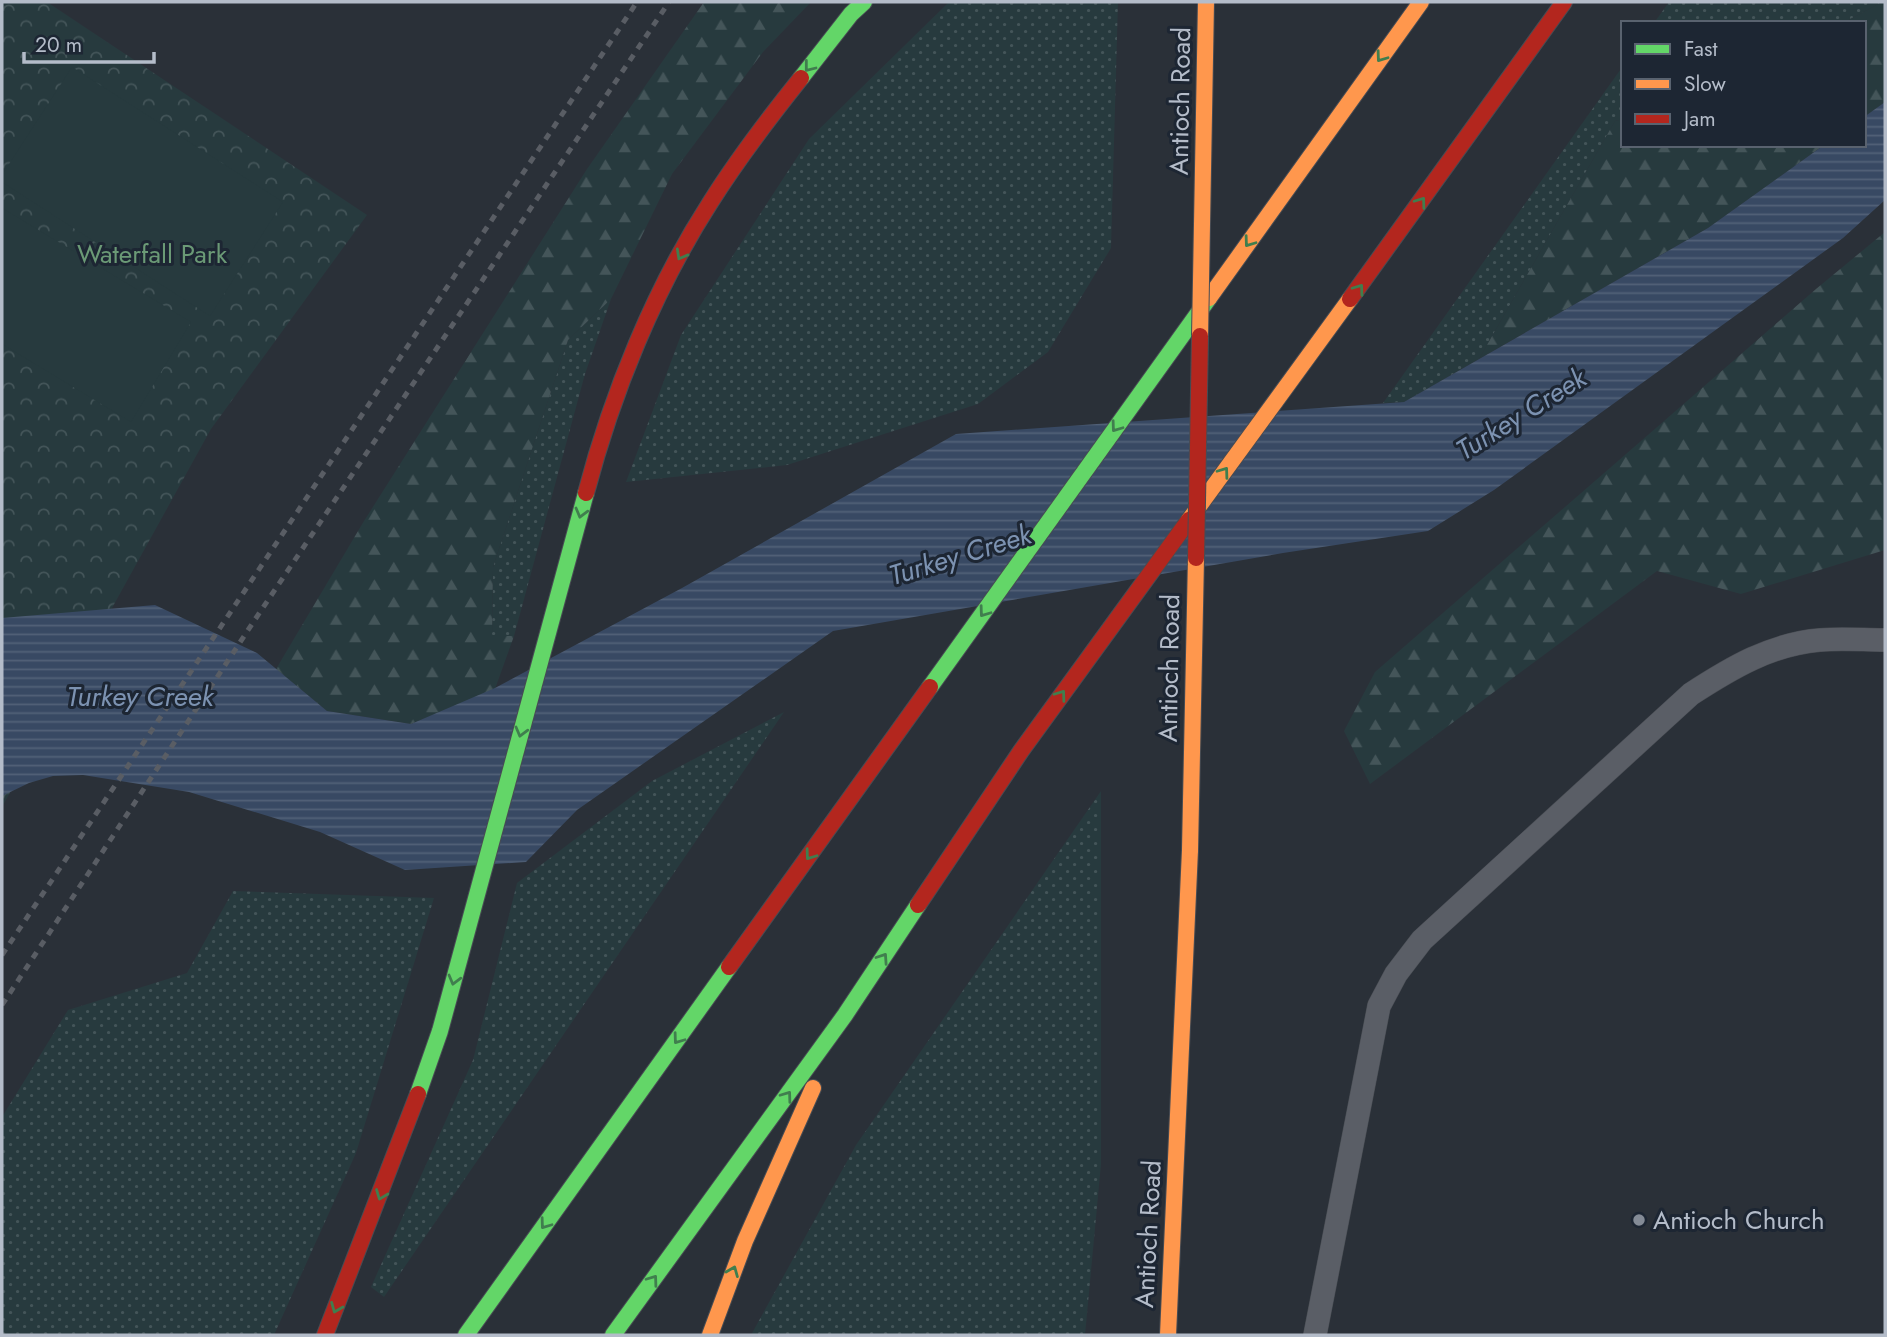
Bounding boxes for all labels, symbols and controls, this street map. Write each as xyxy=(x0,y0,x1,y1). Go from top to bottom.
scale bar xyxy=(24,21,154,65)
legend xyxy=(1621,21,1866,147)
street label: Antioch Road xyxy=(1160,27,1200,175)
text: 20 m xyxy=(35,30,82,60)
text: Fast xyxy=(1684,34,1717,64)
one-way arrow xyxy=(1377,49,1389,62)
one-way arrow xyxy=(804,60,817,72)
text: Slow xyxy=(1684,69,1726,99)
text: Jam xyxy=(1681,104,1716,134)
one-way arrow xyxy=(1413,197,1425,210)
one-way arrow xyxy=(1245,234,1257,247)
park label: Waterfall Park xyxy=(77,235,228,273)
one-way arrow xyxy=(676,248,689,260)
one-way arrow xyxy=(1350,284,1363,296)
water label: Turkey Creek xyxy=(1448,357,1595,470)
one-way arrow xyxy=(1112,419,1124,432)
one-way arrow xyxy=(1216,467,1229,480)
one-way arrow xyxy=(574,507,589,519)
water label: Turkey Creek xyxy=(884,514,1037,596)
street label: Antioch Road xyxy=(1149,594,1189,742)
one-way arrow xyxy=(980,604,992,617)
water label: Turkey Creek xyxy=(67,676,215,717)
one-way arrow xyxy=(1053,691,1066,703)
one-way arrow xyxy=(515,726,529,738)
one-way arrow xyxy=(806,847,818,860)
one-way arrow xyxy=(875,953,888,966)
one-way arrow xyxy=(448,974,462,986)
one-way arrow xyxy=(674,1031,686,1044)
one-way arrow xyxy=(779,1091,791,1104)
street label: Antioch Road xyxy=(1125,1159,1171,1309)
one-way arrow xyxy=(375,1189,389,1201)
place label: Antioch Church xyxy=(1653,1201,1825,1239)
marker: Antioch Church xyxy=(1631,1212,1647,1228)
one-way arrow xyxy=(541,1216,553,1229)
one-way arrow xyxy=(725,1266,739,1279)
one-way arrow xyxy=(645,1275,657,1288)
one-way arrow xyxy=(331,1302,345,1314)

